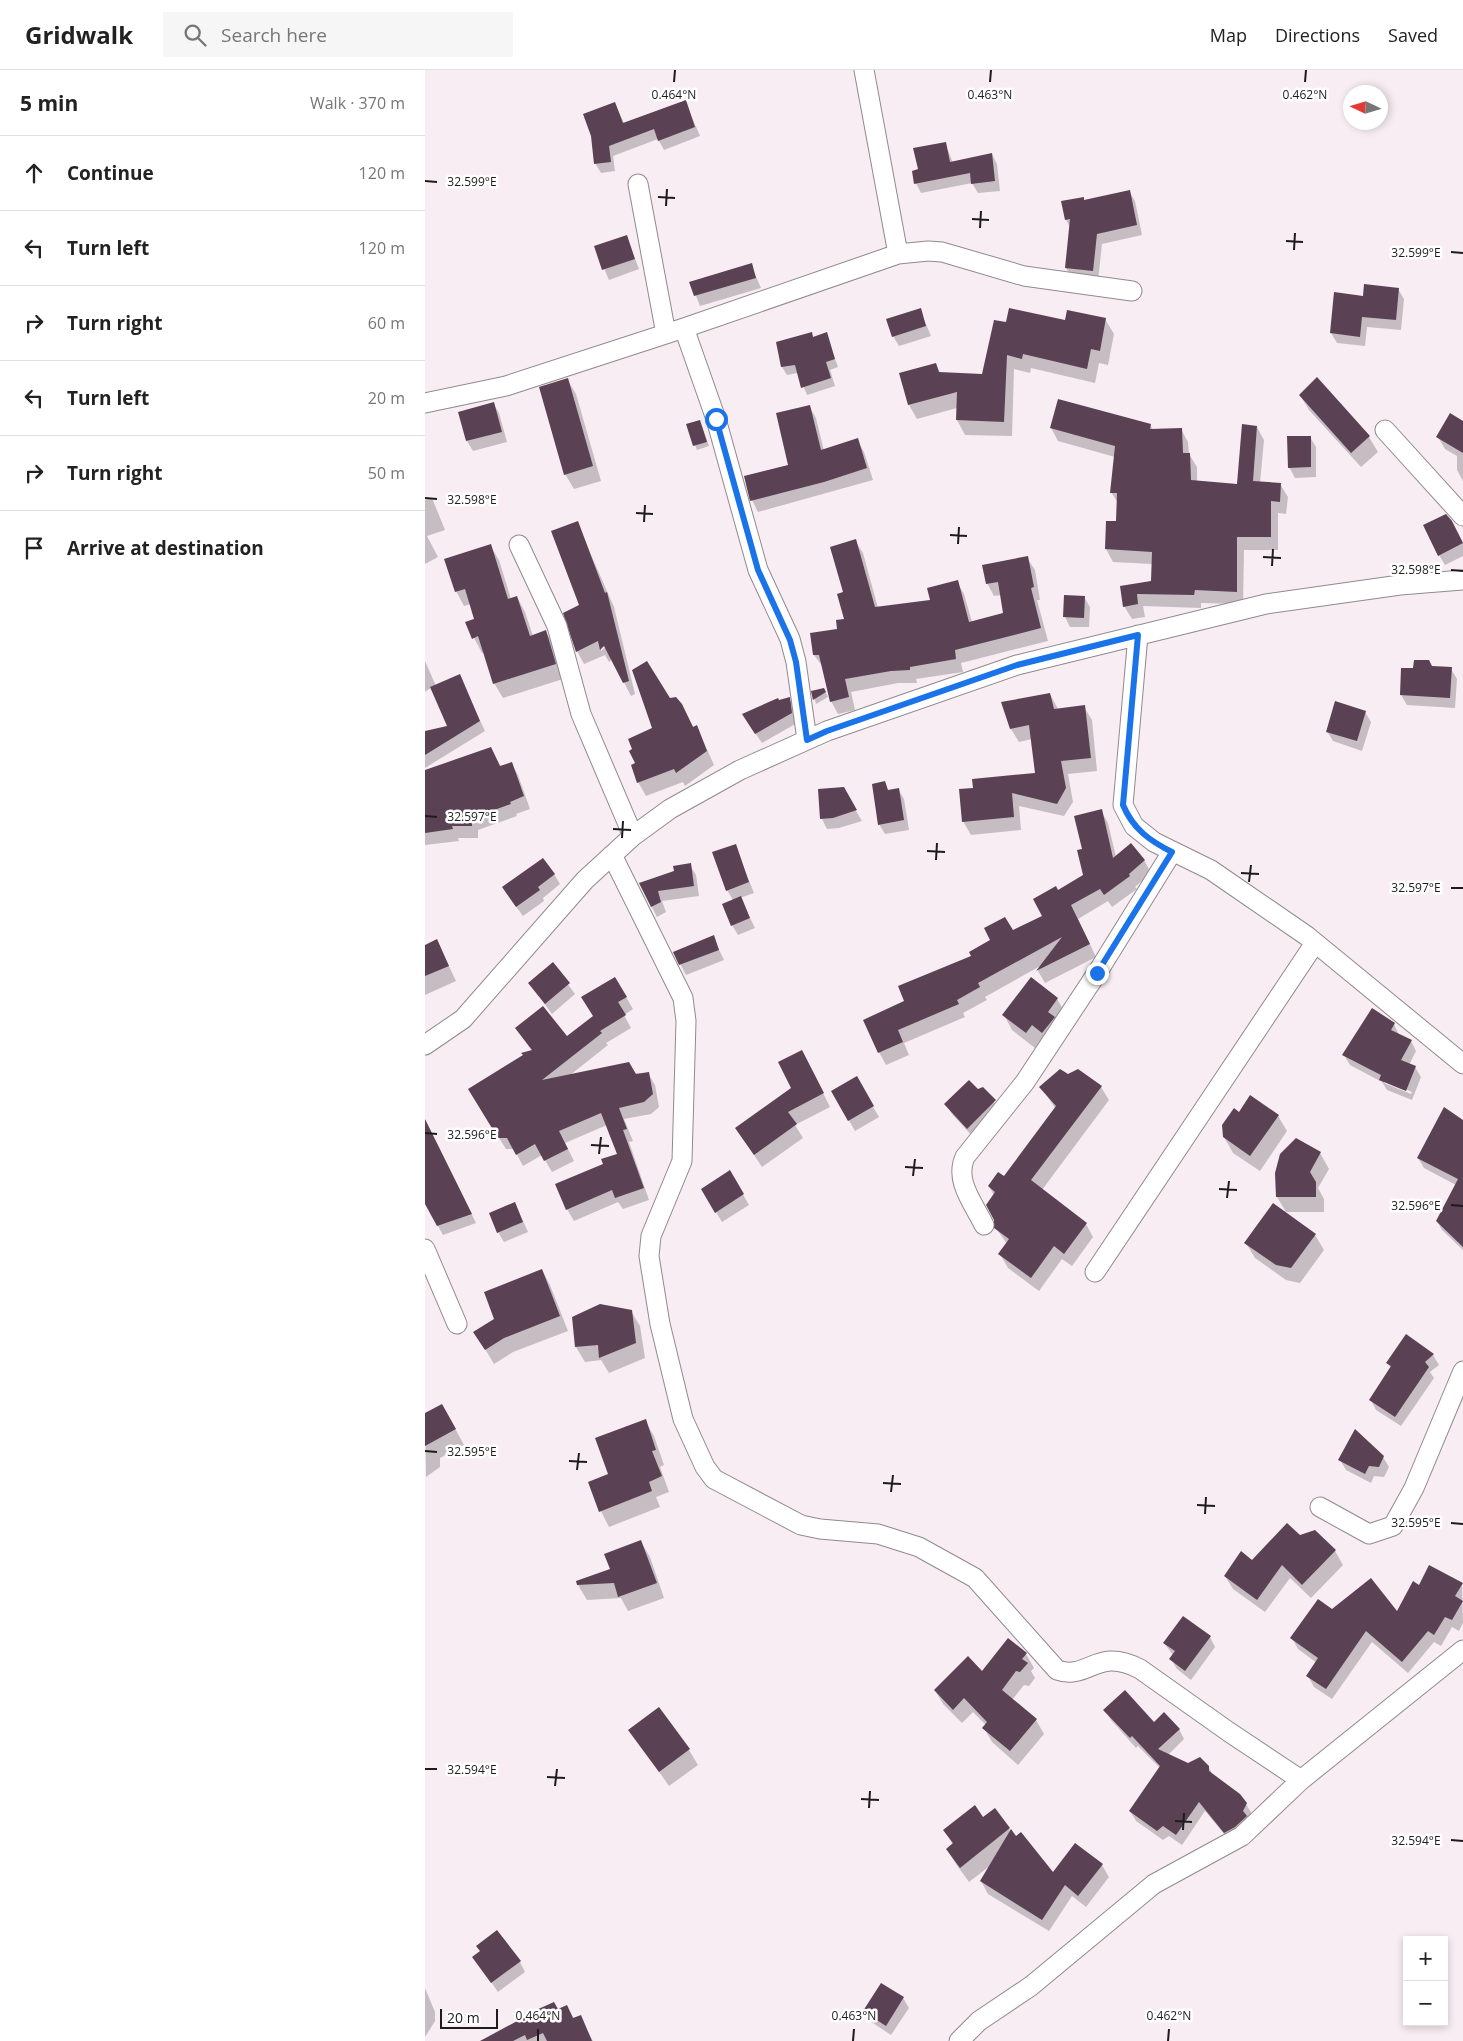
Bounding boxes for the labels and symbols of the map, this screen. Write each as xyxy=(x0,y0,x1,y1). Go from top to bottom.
north arrow xyxy=(1343,85,1388,130)
text: 0.464°N xyxy=(652,86,696,103)
text: 0.463°N xyxy=(968,86,1012,103)
text: 0.462°N xyxy=(1283,86,1327,103)
text: 32.599°E xyxy=(447,173,497,190)
text: 32.599°E xyxy=(1391,244,1441,261)
route start xyxy=(705,408,728,431)
text: 32.598°E xyxy=(447,491,497,508)
text: 32.598°E xyxy=(1391,561,1441,578)
text: 32.597°E xyxy=(447,808,497,825)
text: 32.597°E xyxy=(1391,879,1441,896)
route end xyxy=(1086,962,1109,985)
text: 32.596°E xyxy=(447,1126,497,1143)
text: 32.596°E xyxy=(1391,1197,1441,1214)
text: 32.595°E xyxy=(447,1443,497,1460)
text: 32.595°E xyxy=(1391,1514,1441,1531)
text: 32.594°E xyxy=(447,1761,497,1778)
text: 32.594°E xyxy=(1391,1832,1441,1849)
scale bar xyxy=(440,2006,497,2029)
text: 0.464°N xyxy=(516,2007,560,2024)
text: 0.463°N xyxy=(832,2007,876,2024)
text: 0.462°N xyxy=(1147,2007,1191,2024)

